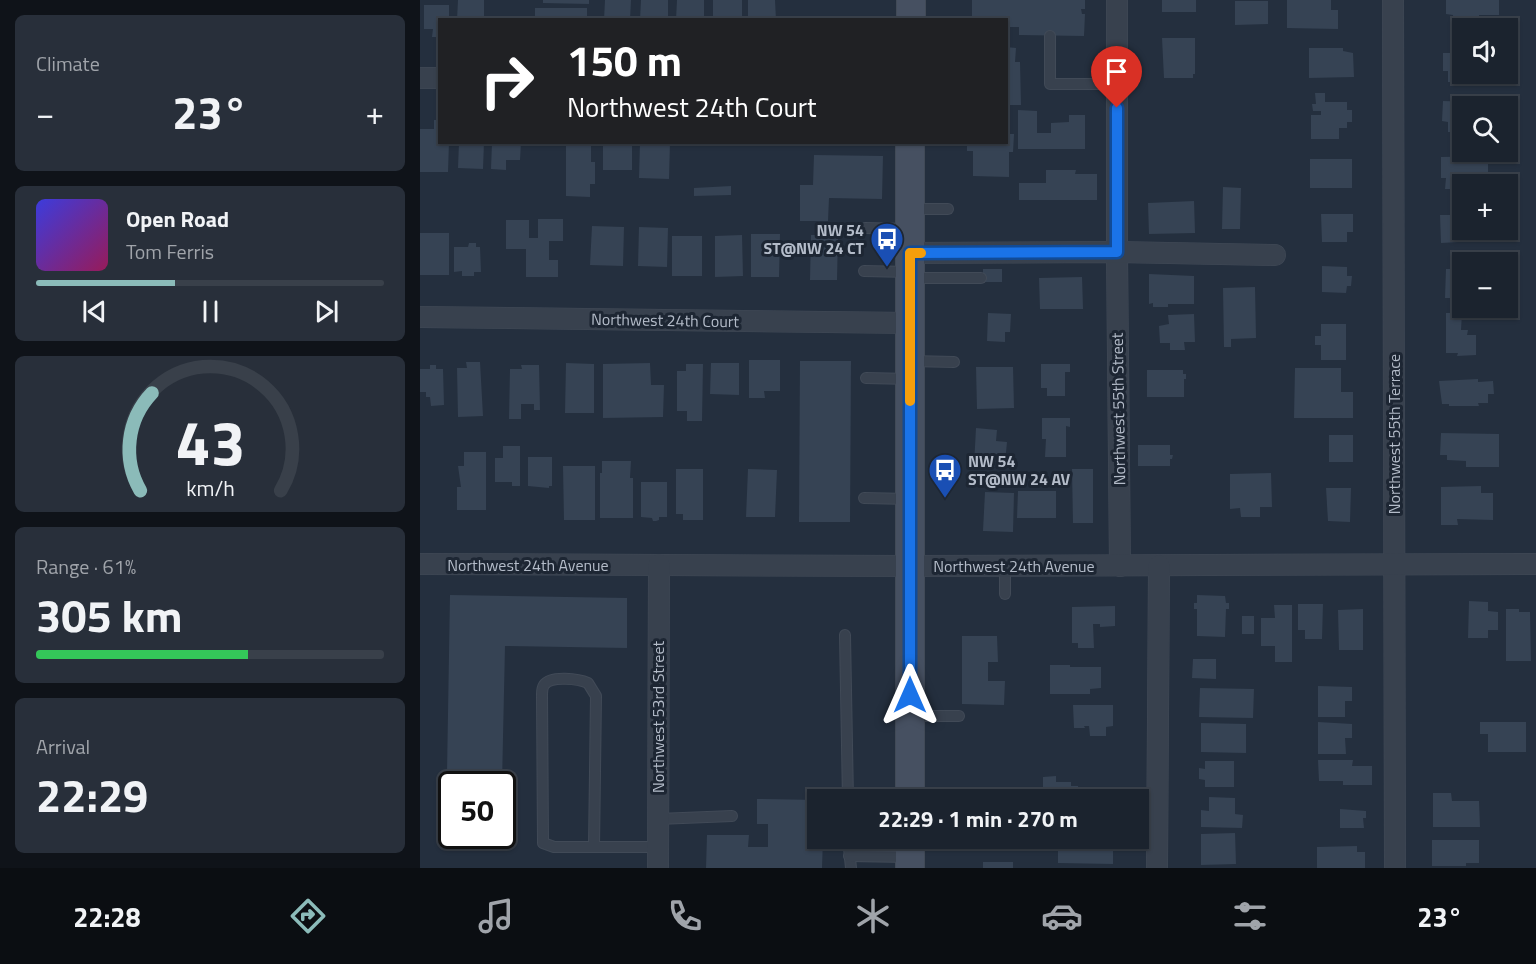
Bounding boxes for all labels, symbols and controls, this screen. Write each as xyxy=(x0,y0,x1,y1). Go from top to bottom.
map controls xyxy=(1452,18,1518,318)
button: sound xyxy=(1452,18,1518,84)
text: 150 m xyxy=(567,28,682,92)
icon: right xyxy=(468,42,546,120)
pin xyxy=(1091,46,1142,108)
text: Climate xyxy=(36,48,100,79)
icon: arrive xyxy=(1100,55,1133,88)
text: 23° xyxy=(172,78,248,146)
text: Northwest 24th Court xyxy=(567,86,817,127)
text: − xyxy=(36,88,54,138)
text: + xyxy=(366,88,384,138)
button: search xyxy=(1452,96,1518,162)
button: + xyxy=(1452,174,1518,240)
text: Open Road xyxy=(126,202,229,236)
place label: NW 54 ST@NW 24 CT xyxy=(764,218,865,260)
bus stop icon: NW 54 ST@NW 24 CT xyxy=(869,221,905,268)
text: Tom Ferris xyxy=(126,236,214,267)
button: − xyxy=(1452,252,1518,318)
icon: previous xyxy=(78,295,111,328)
icon: pause xyxy=(194,295,227,328)
icon: next xyxy=(310,295,343,328)
street label: Northwest 24th Court xyxy=(591,307,740,333)
street label: Northwest 55th Street xyxy=(1105,332,1131,485)
street label: Northwest 55th Terrace xyxy=(1382,354,1406,514)
text: 43 xyxy=(175,394,245,489)
place label: NW 54 ST@NW 24 AV xyxy=(968,449,1071,491)
bus stop icon: NW 54 ST@NW 24 AV xyxy=(927,452,963,499)
text: km/h xyxy=(186,472,234,504)
text: Range · 61% xyxy=(36,551,136,582)
street label: Northwest 24th Avenue xyxy=(447,553,609,577)
street label: Northwest 24th Avenue xyxy=(933,554,1095,578)
text: 305 km xyxy=(36,581,182,649)
street label: Northwest 53rd Street xyxy=(646,641,670,793)
position arrow xyxy=(878,663,942,727)
text: Arrival xyxy=(36,731,90,762)
text: 22:29 xyxy=(36,761,148,829)
speed limit sign: 50 xyxy=(438,771,516,849)
text: 22:29 · 1 min · 270 m xyxy=(878,802,1078,836)
icon: directions xyxy=(287,895,329,937)
icon: music xyxy=(475,895,517,937)
icon: phone xyxy=(664,895,706,937)
icon: climate xyxy=(852,895,894,937)
icon: car xyxy=(1041,895,1083,937)
icon: filters xyxy=(1229,895,1271,937)
text: 22:28 xyxy=(73,896,141,937)
text: 23° xyxy=(1417,896,1463,937)

